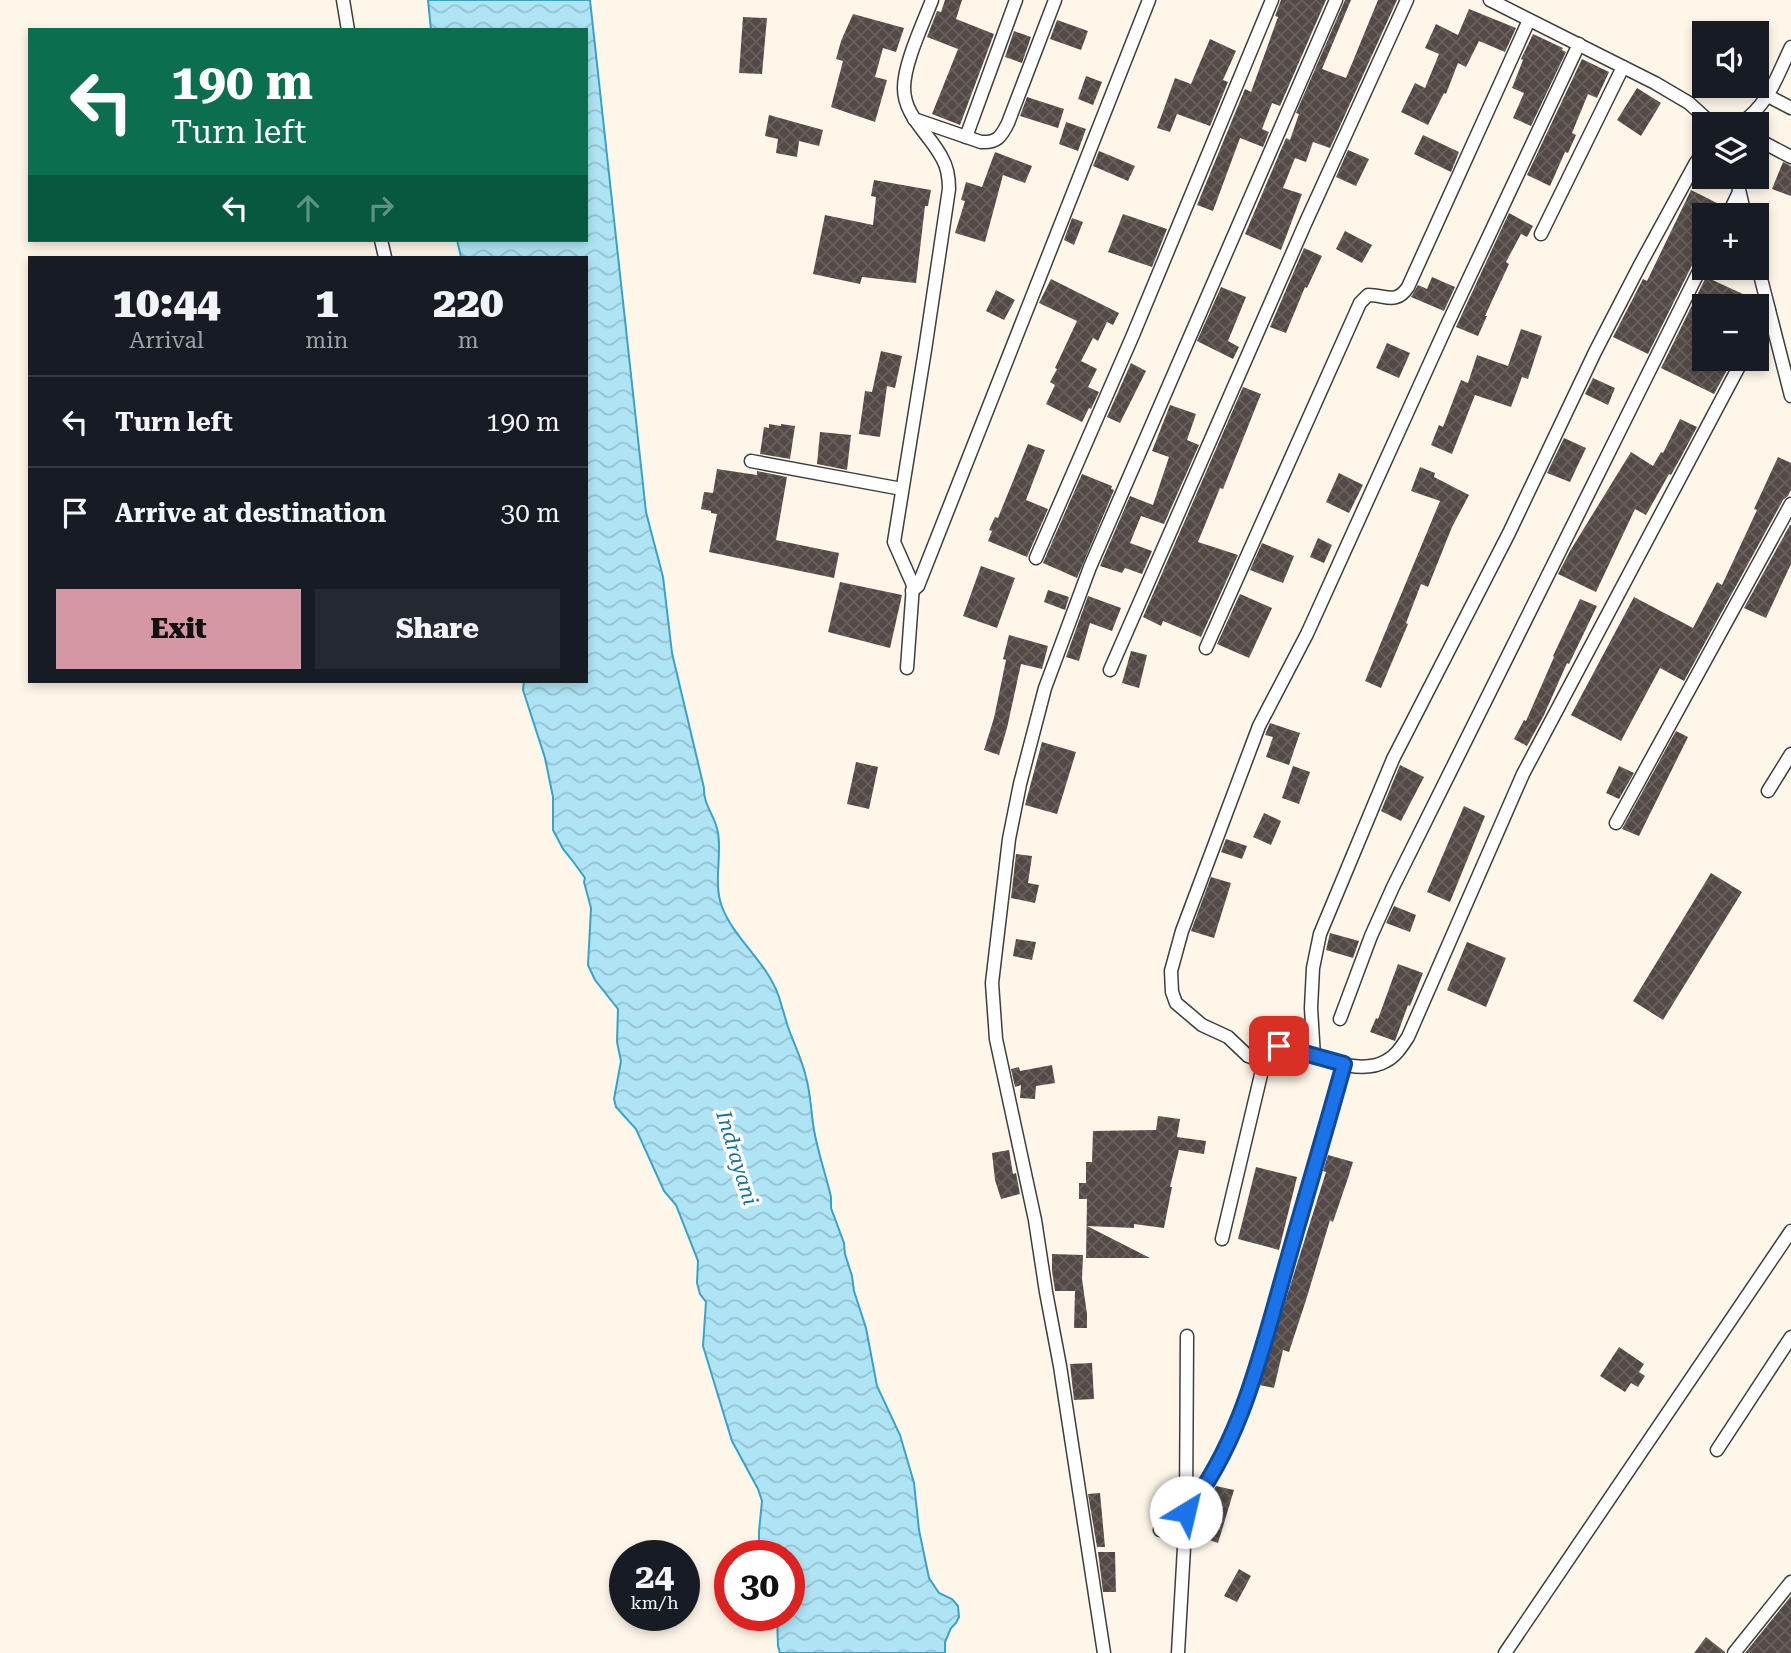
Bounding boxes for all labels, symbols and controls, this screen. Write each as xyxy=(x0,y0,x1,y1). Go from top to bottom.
map controls xyxy=(1692,21,1769,371)
button: sound xyxy=(1692,21,1769,98)
text: 190 m xyxy=(171,54,313,111)
icon: left xyxy=(56,56,147,147)
button: layers xyxy=(1692,112,1769,189)
text: Turn left xyxy=(171,113,306,151)
icon: left xyxy=(216,189,254,227)
icon: ahead xyxy=(289,189,327,227)
icon: right xyxy=(362,189,400,227)
button: + xyxy=(1692,203,1769,280)
text: 10:44 xyxy=(113,278,221,327)
text: 1 xyxy=(315,278,339,327)
text: 220 xyxy=(433,278,503,327)
button: − xyxy=(1692,294,1769,371)
text: Arrival xyxy=(129,327,204,354)
text: min xyxy=(305,327,348,354)
text: m xyxy=(458,327,479,354)
icon: left xyxy=(56,403,94,441)
text: Turn left xyxy=(115,407,233,437)
text: 190 m xyxy=(486,407,560,437)
icon: arrive xyxy=(56,494,94,532)
text: Arrive at destination xyxy=(115,498,386,528)
text: 30 m xyxy=(501,498,560,528)
button: Exit xyxy=(56,589,301,669)
button: Share xyxy=(315,589,560,669)
pin xyxy=(1249,1016,1309,1076)
icon: arrive xyxy=(1260,1027,1298,1065)
water label: Indrayani xyxy=(711,1107,763,1208)
position arrow xyxy=(1149,1475,1223,1549)
speed limit sign: 30 xyxy=(714,1540,805,1631)
text: 24 xyxy=(635,1556,674,1597)
text: km/h xyxy=(630,1592,679,1613)

